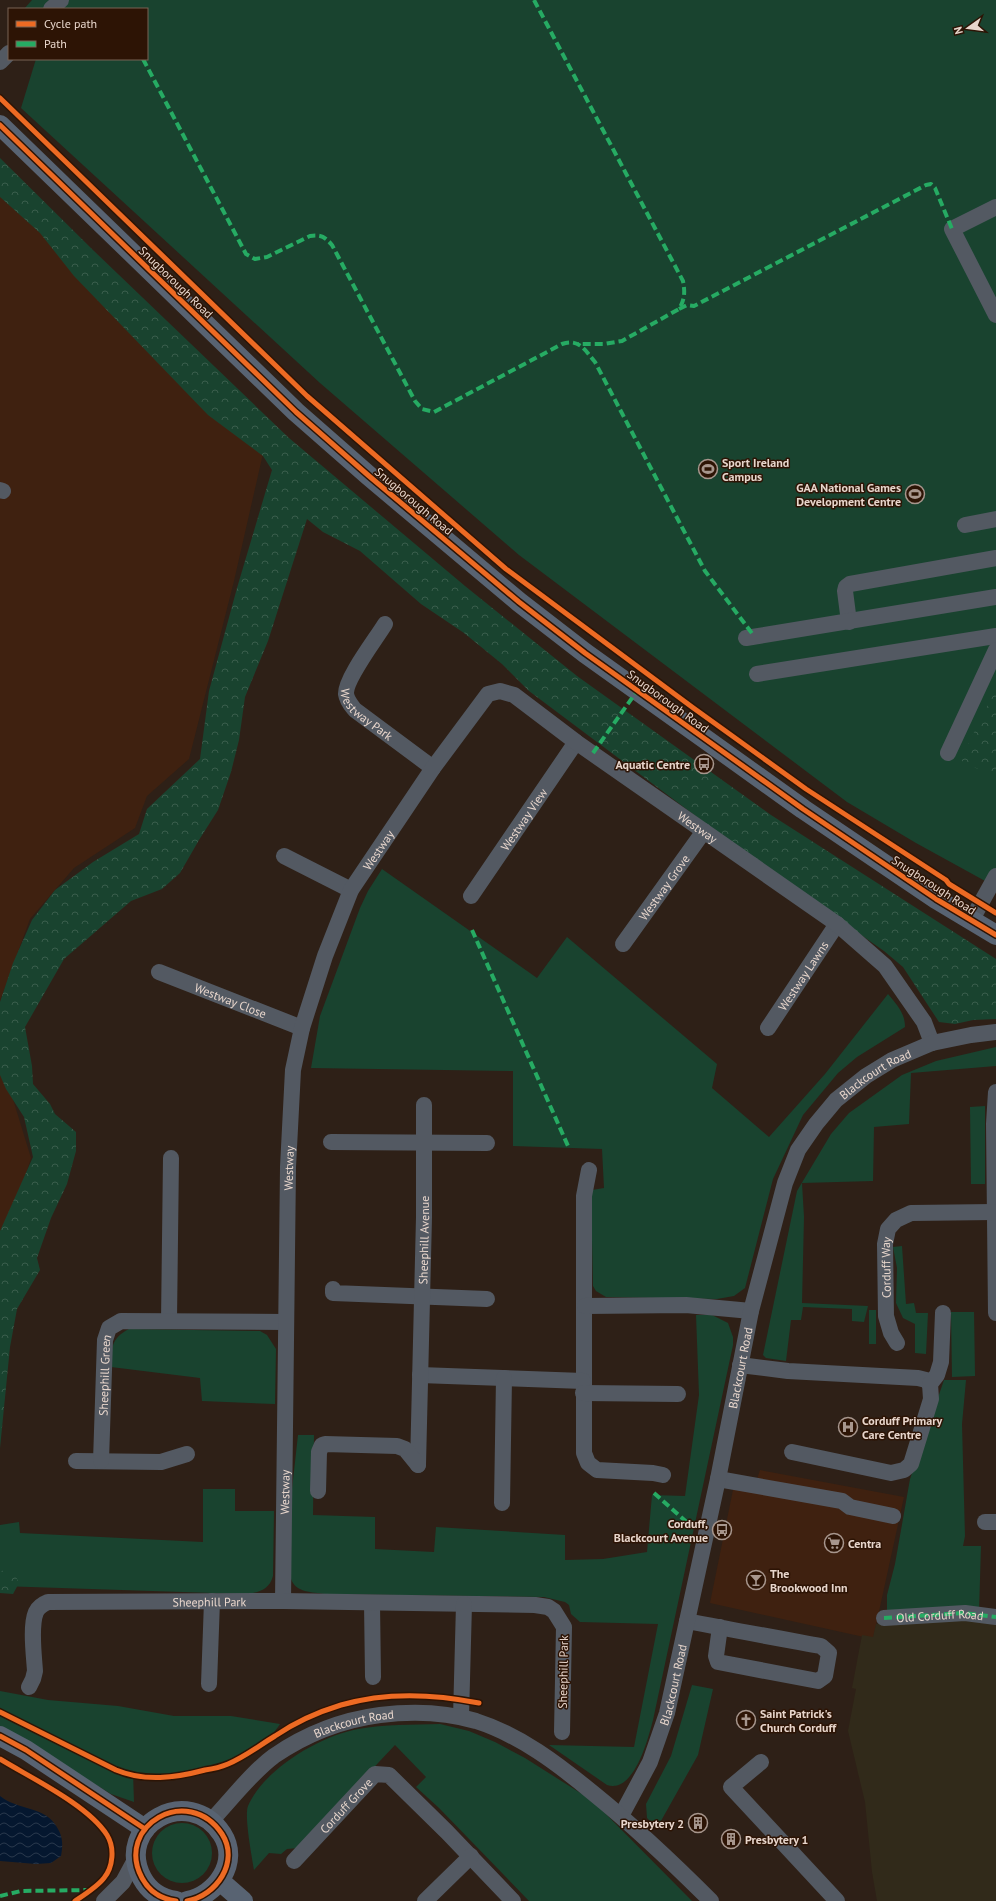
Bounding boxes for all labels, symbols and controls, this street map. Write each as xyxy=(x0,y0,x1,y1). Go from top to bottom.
legend xyxy=(8,8,148,60)
north arrow xyxy=(948,8,988,48)
text: Cycle path xyxy=(44,16,97,31)
text: N xyxy=(951,25,966,36)
text: Path xyxy=(44,36,67,51)
street label: Snugborough Road xyxy=(136,243,216,321)
place label: Sport Ireland Campus xyxy=(722,455,789,484)
sports icon: Sport Ireland Campus xyxy=(697,458,719,480)
street label: Snugborough Road xyxy=(372,464,456,538)
place label: GAA National Games Development Centre xyxy=(796,480,901,509)
sports icon: GAA National Games Development Centre xyxy=(904,483,926,505)
street label: Snugborough Road xyxy=(624,666,712,736)
street label: Westway Park xyxy=(338,688,396,743)
bus stop icon: Aquatic Centre xyxy=(693,753,715,775)
place label: Aquatic Centre xyxy=(616,757,690,772)
street label: Westway View xyxy=(497,785,550,853)
street label: Westway xyxy=(675,808,721,846)
street label: Westway xyxy=(359,827,397,873)
street label: Westway Grove xyxy=(635,851,692,923)
street label: Snugborough Road xyxy=(889,852,979,918)
street label: Westway Lawns xyxy=(774,938,831,1013)
street label: Westway Close xyxy=(193,979,269,1021)
street label: Blackcourt Road xyxy=(836,1045,913,1102)
street label: Westway xyxy=(280,1145,297,1191)
street label: Sheephill Avenue xyxy=(415,1196,432,1285)
street label: Corduff Way xyxy=(877,1235,894,1298)
street label: Blackcourt Road xyxy=(725,1326,755,1410)
street label: Sheephill Green xyxy=(95,1332,114,1416)
place label: Corduff Primary Care Centre xyxy=(862,1413,942,1442)
hospital icon: Corduff Primary Care Centre xyxy=(837,1416,859,1438)
street label: Westway xyxy=(276,1469,292,1515)
place label: Corduff, Blackcourt Avenue xyxy=(614,1516,708,1545)
bus stop icon: Corduff, Blackcourt Avenue xyxy=(711,1519,733,1541)
supermarket icon: Centra xyxy=(823,1532,845,1554)
place label: Centra xyxy=(848,1536,881,1551)
place label: The Brookwood Inn xyxy=(770,1566,848,1595)
bar icon: The Brookwood Inn xyxy=(745,1569,767,1591)
street label: Sheephill Park xyxy=(172,1594,246,1609)
street label: Old Corduff Road xyxy=(896,1606,984,1625)
street label: Sheephill Park xyxy=(555,1635,571,1709)
street label: Blackcourt Road xyxy=(656,1643,689,1727)
street label: Blackcourt Road xyxy=(311,1706,395,1740)
place label: Saint Patrick's Church Corduff xyxy=(760,1706,837,1735)
church icon: Saint Patrick's Church Corduff xyxy=(735,1709,757,1731)
street label: Corduff Grove xyxy=(316,1775,375,1836)
building icon: Presbytery 2 xyxy=(687,1812,709,1834)
place label: Presbytery 2 xyxy=(621,1816,684,1831)
building icon: Presbytery 1 xyxy=(720,1828,742,1850)
place label: Presbytery 1 xyxy=(745,1832,808,1847)

